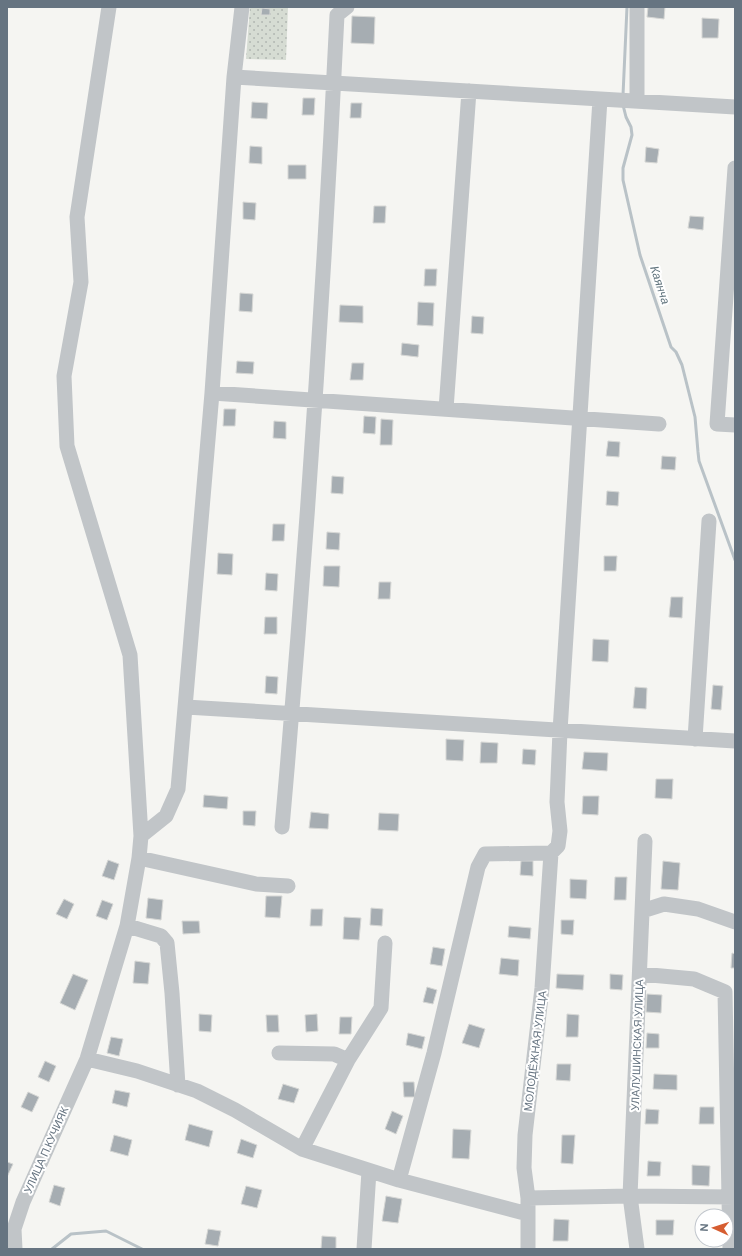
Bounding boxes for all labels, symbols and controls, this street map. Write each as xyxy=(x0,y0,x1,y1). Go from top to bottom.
water label: Каянча xyxy=(646,264,674,307)
street label: УЛАЛУШИНСКАЯ УЛИЦА xyxy=(628,978,646,1111)
street label: МОЛОДЁЖНАЯ УЛИЦА xyxy=(521,989,549,1112)
street label: УЛИЦА П.КУЧИЯК xyxy=(21,1104,72,1195)
north arrow xyxy=(694,1208,734,1248)
text: N xyxy=(697,1223,711,1232)

